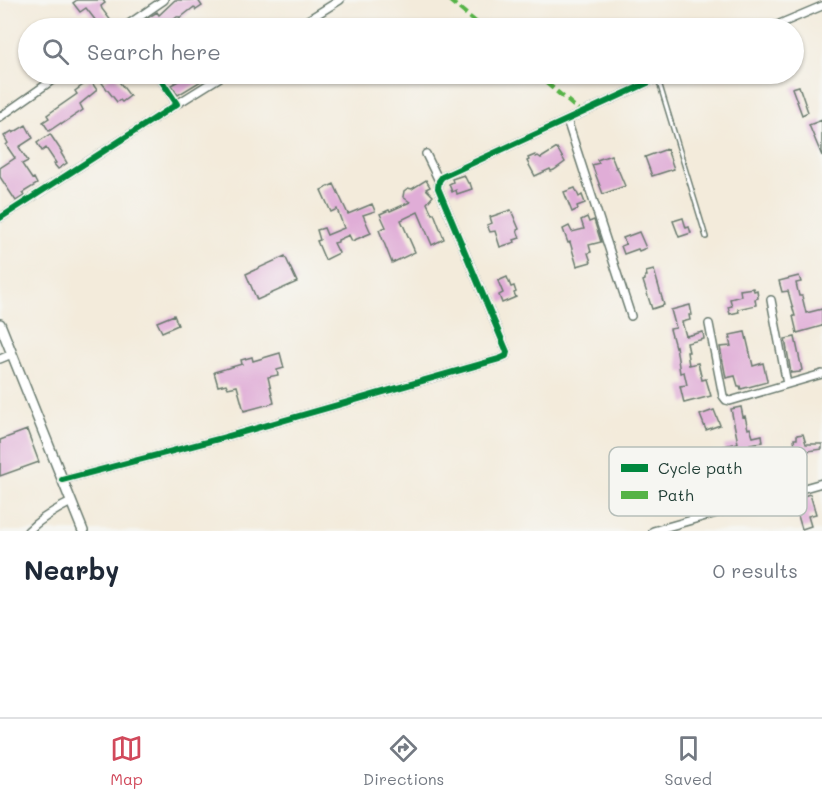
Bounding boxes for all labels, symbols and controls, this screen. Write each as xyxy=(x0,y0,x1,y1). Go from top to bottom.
search box xyxy=(18,18,804,84)
icon: search xyxy=(39,35,72,68)
text: Search here xyxy=(87,37,221,66)
legend xyxy=(609,447,807,516)
text: Cycle path xyxy=(658,457,742,478)
text: Path xyxy=(658,484,694,505)
text: Nearby xyxy=(24,553,119,587)
text: 0 results xyxy=(713,557,798,583)
tab: Map xyxy=(110,732,143,789)
tab: Directions xyxy=(363,732,444,789)
tab: Saved xyxy=(664,732,712,789)

